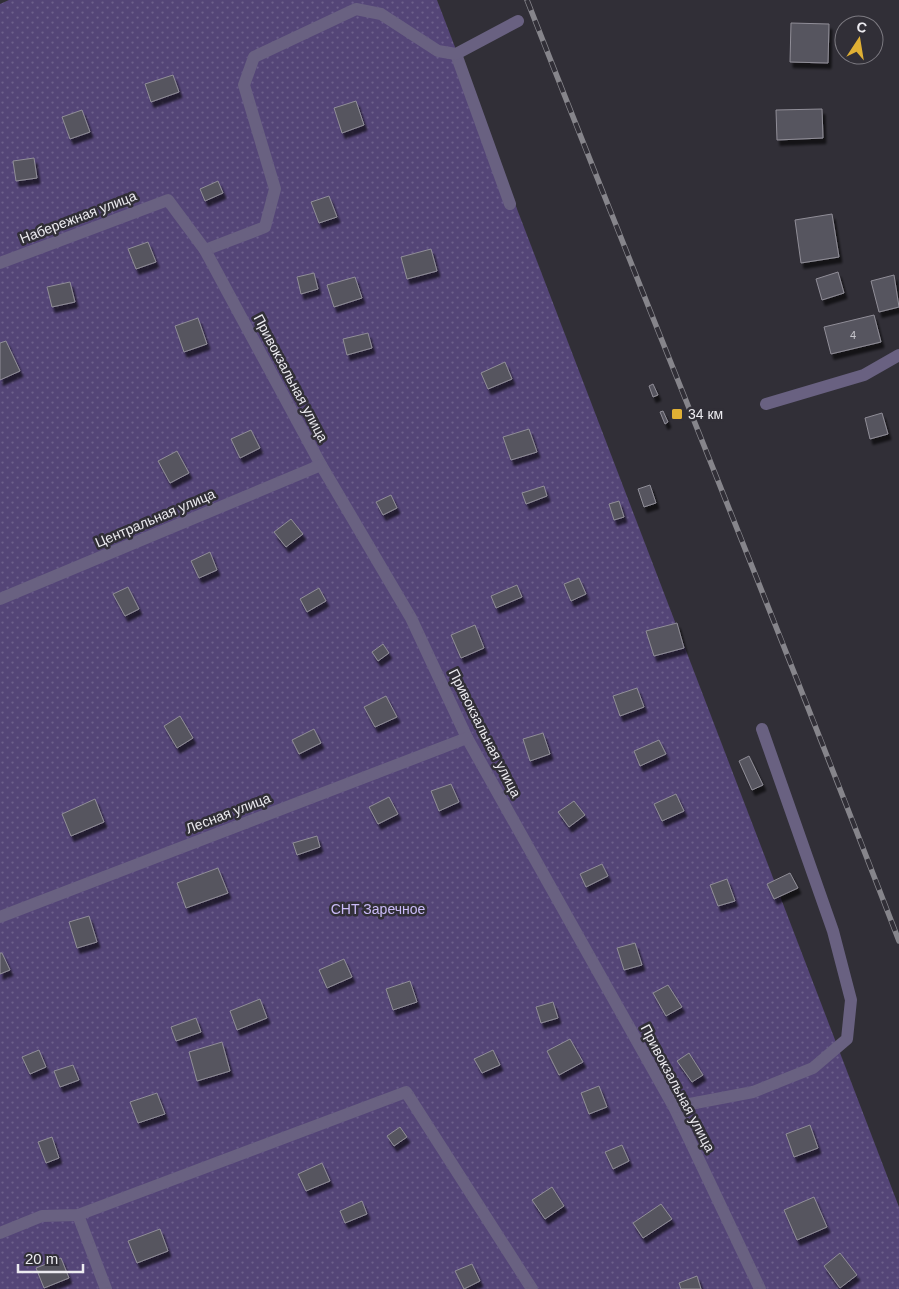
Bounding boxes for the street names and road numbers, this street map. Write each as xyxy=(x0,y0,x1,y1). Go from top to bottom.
street label: Набережная улица xyxy=(17,187,139,247)
street label: Привокзальная улица xyxy=(251,311,332,445)
street label: Центральная улица xyxy=(93,485,218,551)
street label: Привокзальная улица xyxy=(446,666,524,800)
street label: Лесная улица xyxy=(183,789,273,836)
street label: Привокзальная улица xyxy=(638,1021,719,1155)

